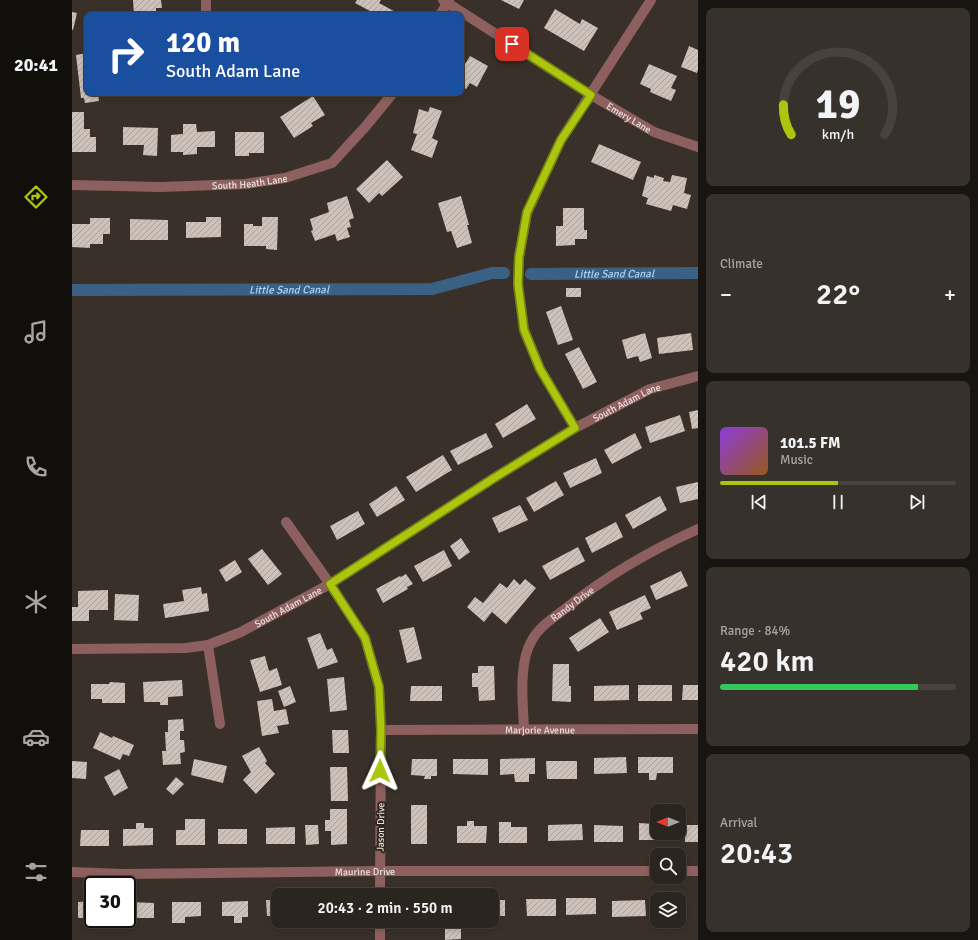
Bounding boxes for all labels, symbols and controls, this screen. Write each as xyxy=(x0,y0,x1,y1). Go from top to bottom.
text: 120 m xyxy=(166,26,240,60)
pin xyxy=(495,27,529,61)
icon: right xyxy=(100,28,152,80)
icon: arrive xyxy=(501,33,523,55)
text: 20:41 xyxy=(14,54,58,76)
text: South Adam Lane xyxy=(166,60,300,82)
text: 19 xyxy=(816,79,860,130)
street label: Emery Lane xyxy=(604,100,653,136)
text: km/h xyxy=(822,126,854,143)
street label: South Heath Lane xyxy=(212,173,288,192)
icon: directions xyxy=(22,183,50,211)
text: Climate xyxy=(720,256,763,272)
water label: Little Sand Canal xyxy=(574,267,655,281)
text: 22° xyxy=(816,276,860,313)
text: − xyxy=(720,281,732,308)
text: + xyxy=(944,281,956,308)
water label: Little Sand Canal xyxy=(249,283,330,297)
icon: music xyxy=(22,318,50,346)
street label: South Adam Lane xyxy=(591,381,662,425)
text: 101.5 FM xyxy=(780,434,841,452)
text: Music xyxy=(780,452,813,468)
icon: phone xyxy=(22,453,50,481)
icon: previous xyxy=(748,491,770,513)
icon: pause xyxy=(827,491,849,513)
icon: next xyxy=(906,491,928,513)
street label: Randy Drive xyxy=(549,584,597,625)
street label: South Adam Lane xyxy=(253,585,324,631)
icon: climate xyxy=(22,588,50,616)
text: Range · 84% xyxy=(720,623,790,639)
text: 420 km xyxy=(720,643,815,680)
icon: car xyxy=(22,723,50,751)
street label: Marjorie Avenue xyxy=(505,724,575,737)
position arrow xyxy=(359,750,401,792)
street label: Jason Drive xyxy=(375,802,387,852)
north arrow xyxy=(650,804,686,840)
map controls xyxy=(650,804,686,928)
text: Arrival xyxy=(720,815,757,831)
text: 20:43 xyxy=(720,835,793,872)
button: search xyxy=(650,848,686,884)
icon: filters xyxy=(22,858,50,886)
street label: Maurine Drive xyxy=(335,866,395,879)
speed limit sign: 30 xyxy=(84,876,136,928)
button: layers xyxy=(650,892,686,928)
text: 20:43 · 2 min · 550 m xyxy=(318,899,452,917)

